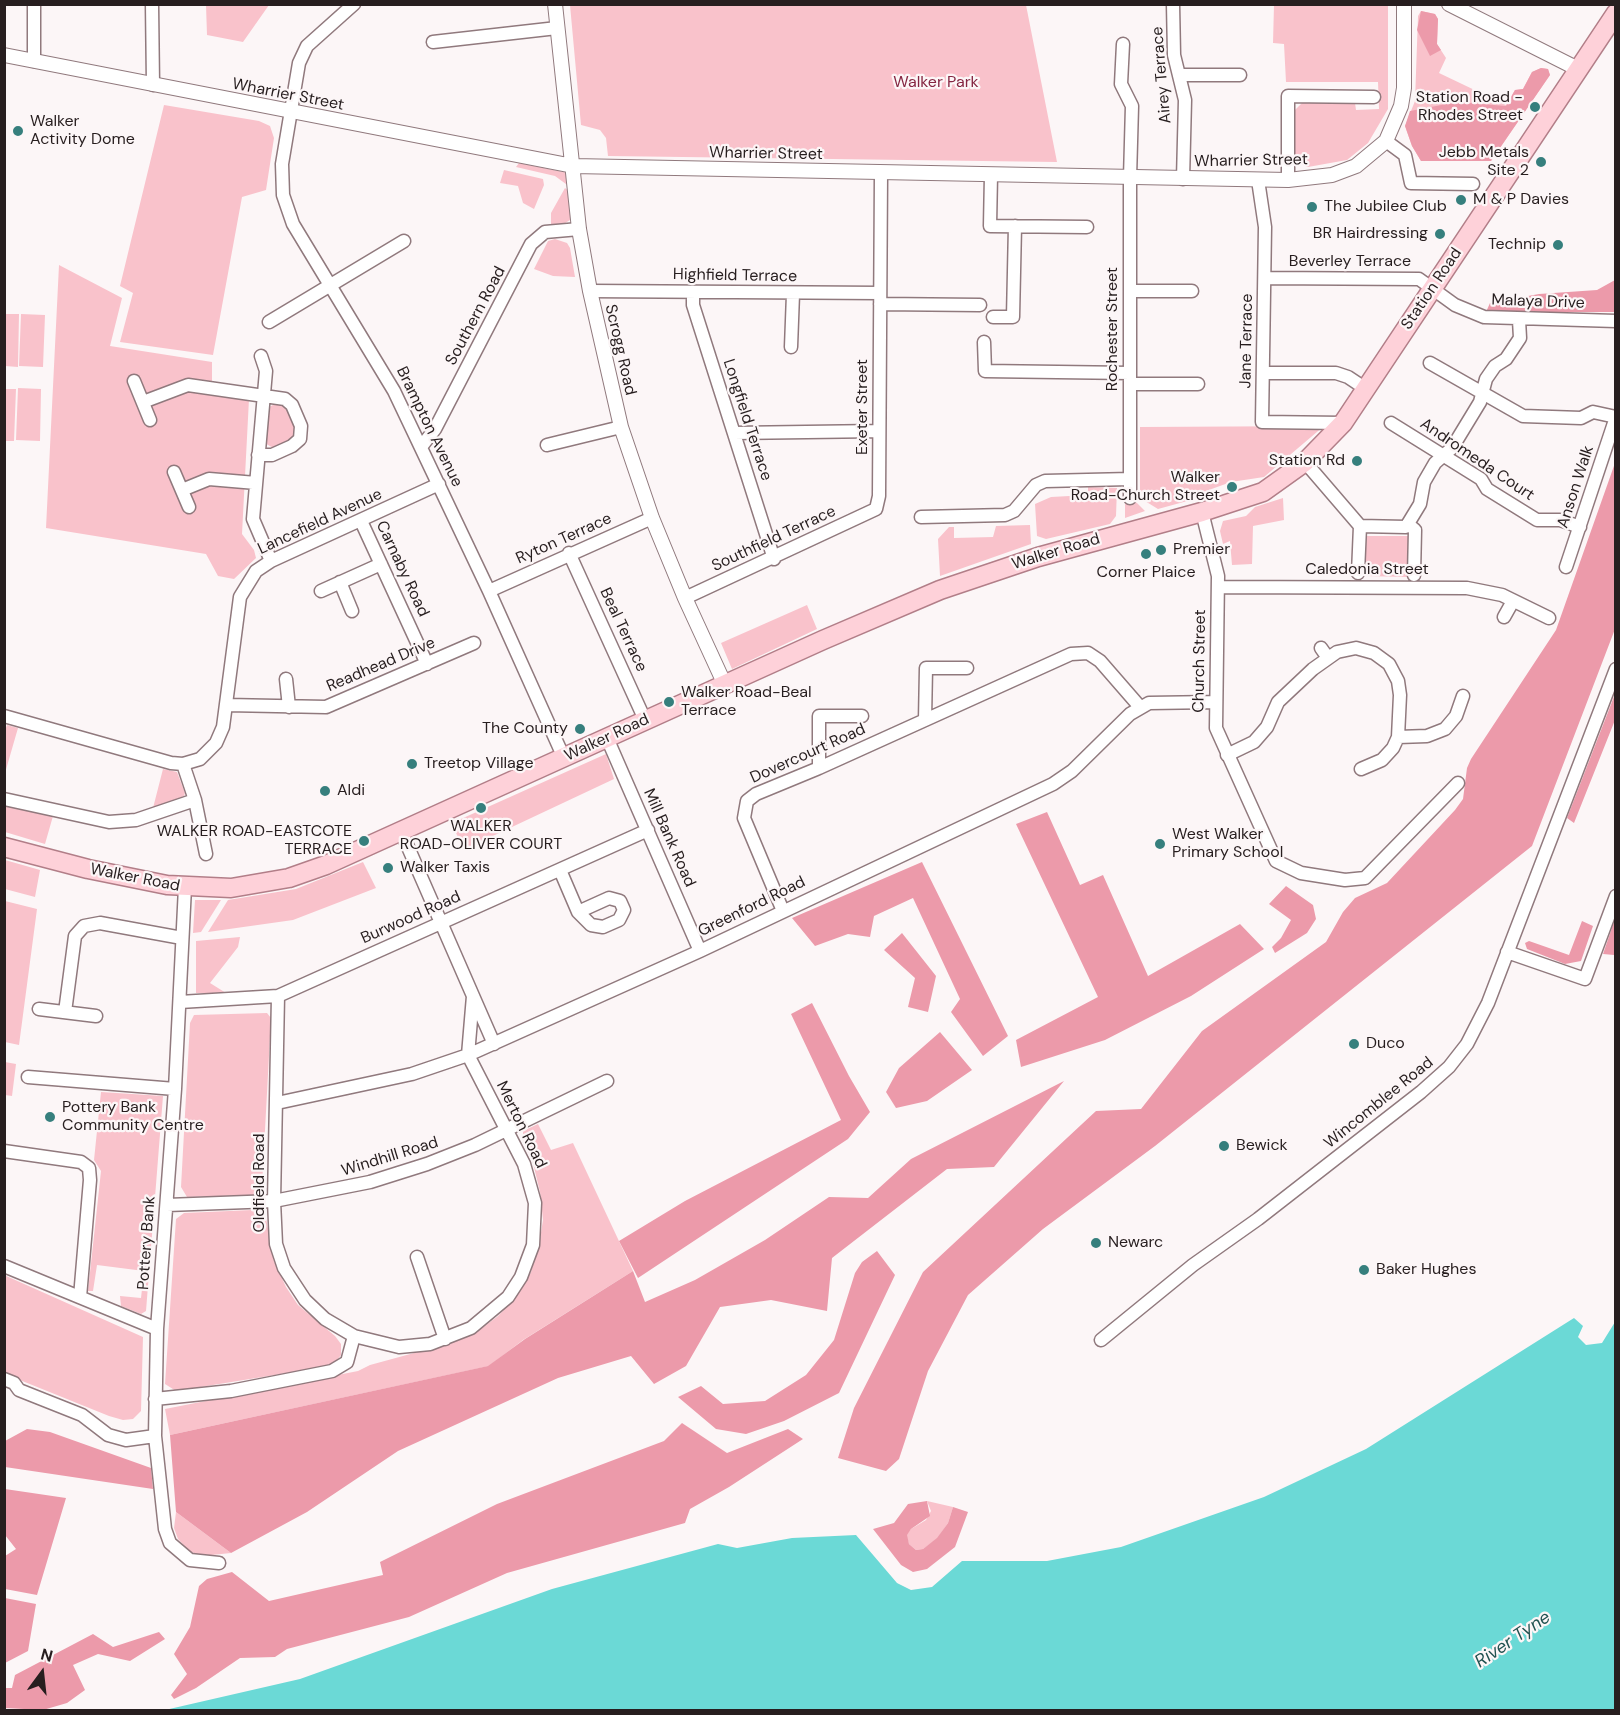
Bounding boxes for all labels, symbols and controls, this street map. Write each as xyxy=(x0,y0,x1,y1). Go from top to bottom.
street label: Airey Terrace xyxy=(1148,26,1176,124)
park label: Walker Park xyxy=(893,73,979,93)
street label: Wharrier Street xyxy=(230,75,346,115)
place label: Station Road - Rhodes Street xyxy=(1416,88,1523,126)
marker: Station Road - Rhodes Street xyxy=(1528,100,1542,114)
place label: Walker Activity Dome xyxy=(30,112,135,150)
marker: Walker Activity Dome xyxy=(11,124,25,138)
street label: Wharrier Street xyxy=(709,143,823,165)
place label: Jebb Metals Site 2 xyxy=(1439,143,1529,181)
street label: Wharrier Street xyxy=(1194,150,1308,172)
marker: Jebb Metals Site 2 xyxy=(1534,155,1548,169)
place label: M & P Davies xyxy=(1473,190,1569,210)
marker: M & P Davies xyxy=(1454,193,1468,207)
place label: The Jubilee Club xyxy=(1324,197,1447,217)
marker: The Jubilee Club xyxy=(1305,200,1319,214)
place label: BR Hairdressing xyxy=(1313,224,1428,244)
marker: BR Hairdressing xyxy=(1433,227,1447,241)
place label: Technip xyxy=(1488,235,1546,255)
marker: Technip xyxy=(1551,238,1565,252)
street label: Station Road xyxy=(1398,245,1466,333)
street label: Beverley Terrace xyxy=(1289,252,1411,272)
street label: Southern Road xyxy=(442,263,510,369)
street label: Highfield Terrace xyxy=(673,265,797,287)
street label: Rochester Street xyxy=(1103,267,1123,391)
street label: Malaya Drive xyxy=(1491,291,1585,313)
street label: Jane Terrace xyxy=(1237,294,1257,388)
street label: Scrogg Road xyxy=(600,303,640,397)
street label: Longfield Terrace xyxy=(718,357,776,483)
street label: Exeter Street xyxy=(853,359,873,455)
street label: Brampton Avenue xyxy=(392,364,466,490)
street label: Andromeda Court xyxy=(1416,415,1538,505)
street label: Anson Walk xyxy=(1554,443,1598,531)
place label: Station Rd xyxy=(1269,451,1345,471)
marker: Station Rd xyxy=(1350,454,1364,468)
place label: Walker Road-Church Street xyxy=(1071,468,1220,506)
marker: Walker Road-Church Street xyxy=(1225,480,1239,494)
street label: Lancefield Avenue xyxy=(255,485,385,559)
street label: Southfield Terrace xyxy=(709,502,839,576)
street label: Ryton Terrace xyxy=(513,509,615,569)
street label: Carnaby Road xyxy=(371,518,433,620)
street label: Walker Road xyxy=(1010,530,1102,574)
place label: Premier xyxy=(1173,540,1230,560)
marker: Premier xyxy=(1154,543,1168,557)
marker: Corner Plaice xyxy=(1139,547,1153,561)
street label: Caledonia Street xyxy=(1305,560,1429,580)
place label: Corner Plaice xyxy=(1097,563,1195,583)
street label: Beal Terrace xyxy=(595,585,651,675)
street label: Church Street xyxy=(1189,609,1211,713)
street label: Readhead Drive xyxy=(324,633,438,697)
place label: Walker Road-Beal Terrace xyxy=(681,683,812,721)
marker: Walker Road-Beal Terrace xyxy=(662,695,676,709)
street label: Walker Road xyxy=(562,710,652,766)
place label: The County xyxy=(482,719,568,739)
street label: Dovercourt Road xyxy=(747,720,869,788)
marker: The County xyxy=(573,722,587,736)
place label: Treetop Village xyxy=(424,754,533,774)
marker: Treetop Village xyxy=(405,757,419,771)
place label: Aldi xyxy=(337,781,365,801)
marker: Aldi xyxy=(318,784,332,798)
street label: Mill Bank Road xyxy=(639,786,699,890)
marker: WALKER ROAD-OLIVER COURT xyxy=(474,801,488,815)
place label: WALKER ROAD-OLIVER COURT xyxy=(400,817,562,855)
place label: WALKER ROAD-EASTCOTE TERRACE xyxy=(157,822,352,860)
place label: West Walker Primary School xyxy=(1172,825,1283,863)
marker: WALKER ROAD-EASTCOTE TERRACE xyxy=(357,834,371,848)
marker: West Walker Primary School xyxy=(1153,837,1167,851)
place label: Walker Taxis xyxy=(400,858,490,878)
street label: Walker Road xyxy=(89,860,181,896)
marker: Walker Taxis xyxy=(381,861,395,875)
street label: Greenford Road xyxy=(695,873,809,941)
street label: Burwood Road xyxy=(358,887,464,949)
place label: Duco xyxy=(1366,1034,1405,1054)
marker: Duco xyxy=(1347,1037,1361,1051)
street label: Wincomblee Road xyxy=(1321,1053,1437,1153)
street label: Merton Road xyxy=(492,1078,550,1172)
place label: Pottery Bank Community Centre xyxy=(62,1098,204,1136)
marker: Pottery Bank Community Centre xyxy=(43,1110,57,1124)
street label: Oldfield Road xyxy=(250,1133,270,1233)
street label: Windhill Road xyxy=(339,1133,441,1181)
place label: Bewick xyxy=(1236,1136,1288,1156)
marker: Bewick xyxy=(1217,1139,1231,1153)
street label: Pottery Bank xyxy=(134,1195,160,1291)
place label: Newarc xyxy=(1108,1233,1163,1253)
marker: Newarc xyxy=(1089,1236,1103,1250)
place label: Baker Hughes xyxy=(1376,1260,1476,1280)
marker: Baker Hughes xyxy=(1357,1263,1371,1277)
water label: River Tyne xyxy=(1471,1607,1555,1673)
north arrow xyxy=(12,1643,72,1703)
text: N xyxy=(38,1643,55,1667)

